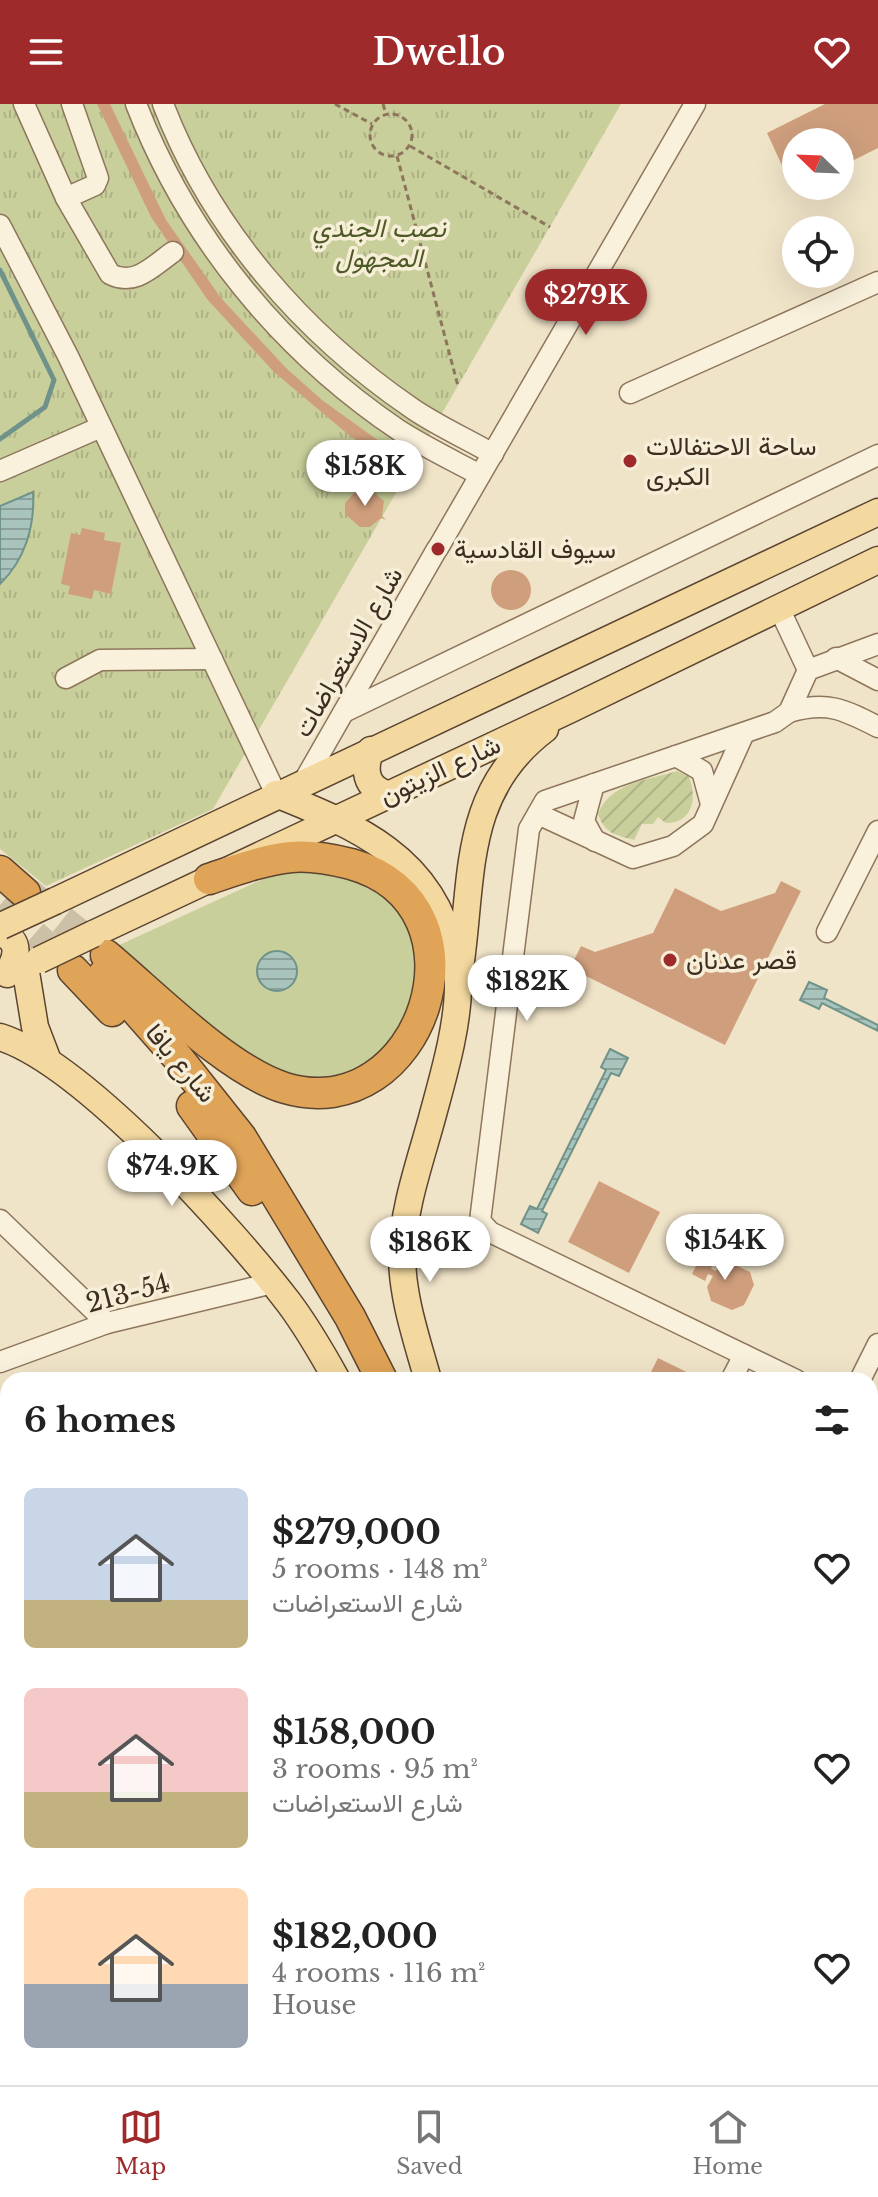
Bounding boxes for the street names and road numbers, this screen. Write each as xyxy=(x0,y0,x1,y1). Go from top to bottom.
street label: شارع الاستعراضات xyxy=(286,561,411,744)
street label: شارع الزيتون xyxy=(374,728,506,814)
street label: شارع يافا xyxy=(137,1017,223,1110)
street label: 213-54 xyxy=(82,1266,174,1320)

